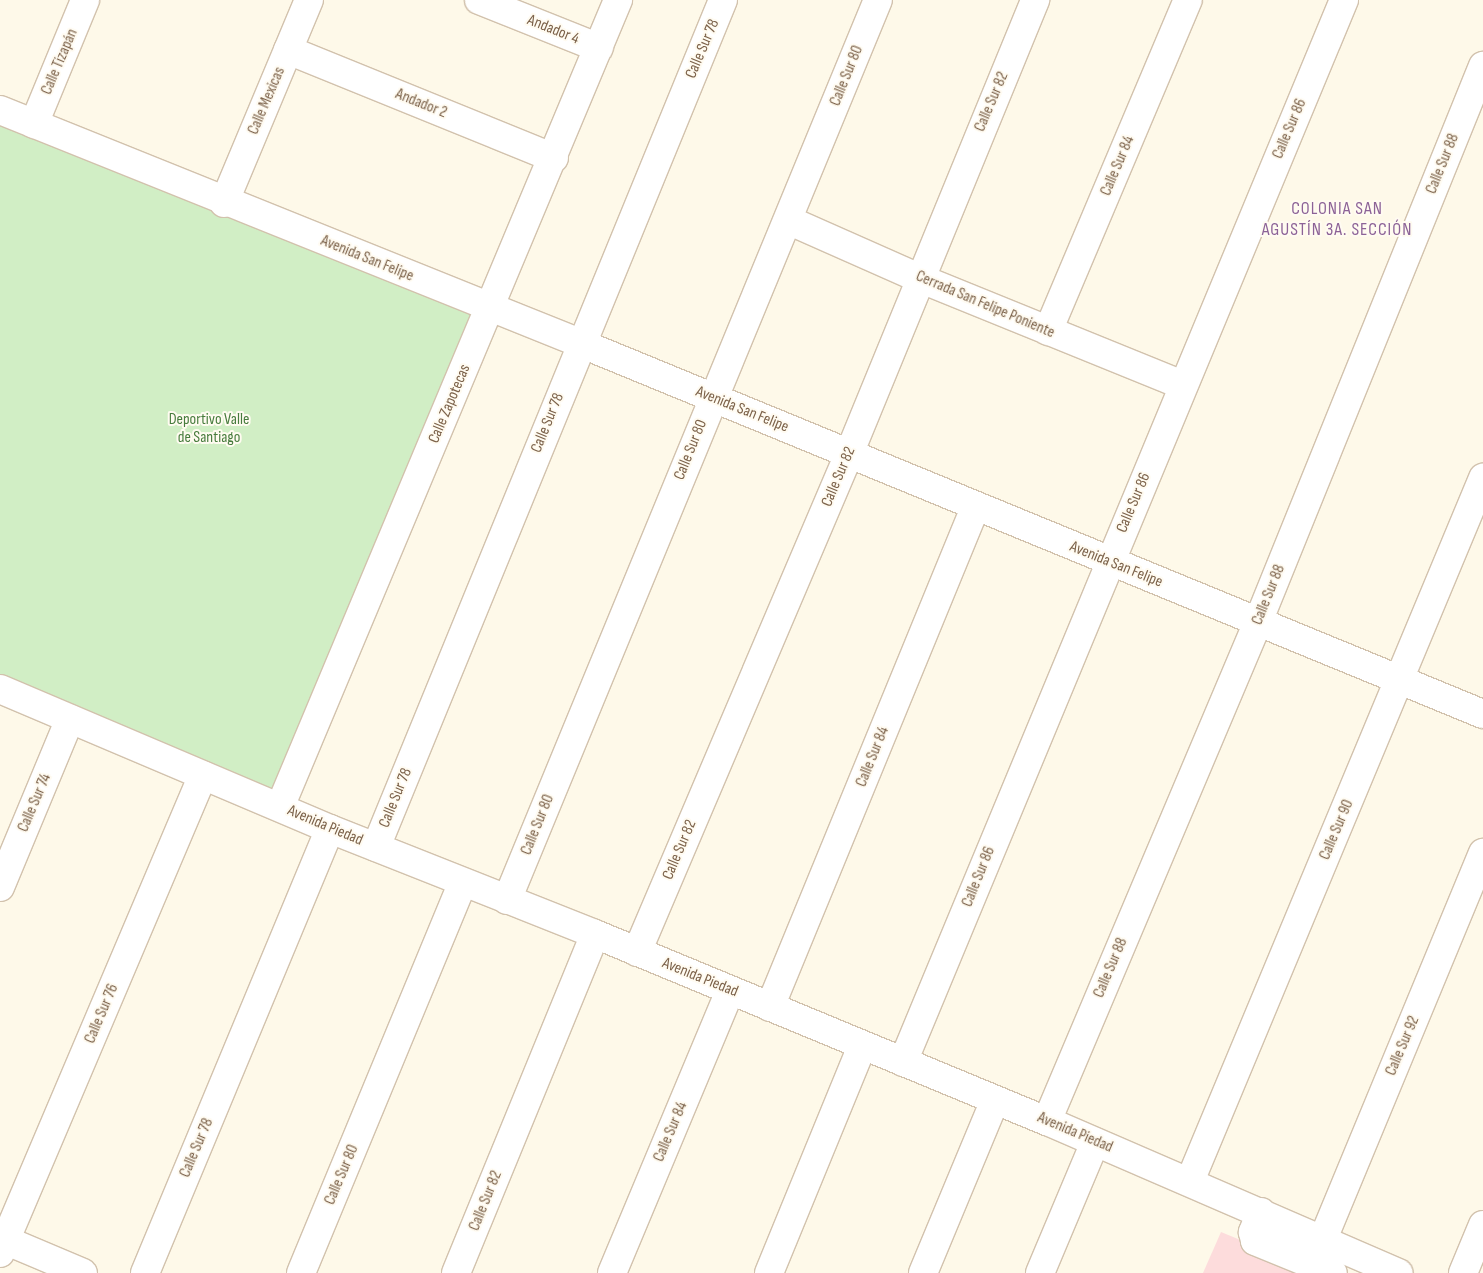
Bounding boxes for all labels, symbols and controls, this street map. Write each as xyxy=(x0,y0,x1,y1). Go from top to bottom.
street label: Andador 4 xyxy=(524,11,582,49)
street label: Calle Sur 78 xyxy=(682,16,724,82)
street label: Calle Tizapán xyxy=(38,26,82,98)
street label: Calle Sur 80 xyxy=(826,43,868,109)
street label: Calle Mexicas xyxy=(244,64,290,138)
street label: Calle Sur 82 xyxy=(971,69,1013,135)
street label: Andador 2 xyxy=(392,85,450,123)
street label: Calle Sur 86 xyxy=(1269,96,1311,162)
street label: Calle Sur 88 xyxy=(1422,131,1464,197)
street label: Calle Sur 84 xyxy=(1097,133,1139,199)
district label: COLONIA SAN AGUSTÍN 3A. SECCIÓN xyxy=(1259,199,1415,242)
street label: Avenida San Felipe xyxy=(318,232,416,286)
street label: Cerrada San Felipe Poniente xyxy=(913,267,1057,343)
street label: Calle Zapotecas xyxy=(425,362,475,446)
street label: Avenida San Felipe xyxy=(693,383,791,437)
street label: Calle Sur 78 xyxy=(527,390,569,456)
park label: Deportivo Valle de Santiago xyxy=(169,410,249,448)
street label: Calle Sur 80 xyxy=(670,417,712,483)
street label: Calle Sur 82 xyxy=(818,444,860,510)
street label: Calle Sur 86 xyxy=(1113,470,1155,536)
street label: Avenida San Felipe xyxy=(1067,538,1165,592)
street label: Calle Sur 88 xyxy=(1248,562,1290,628)
street label: Calle Sur 84 xyxy=(852,724,894,790)
street label: Calle Sur 78 xyxy=(375,765,417,831)
street label: Calle Sur 74 xyxy=(14,771,56,835)
street label: Calle Sur 80 xyxy=(517,792,559,858)
street label: Calle Sur 90 xyxy=(1316,797,1358,863)
street label: Avenida Piedad xyxy=(284,802,366,850)
street label: Calle Sur 82 xyxy=(659,817,701,883)
street label: Calle Sur 86 xyxy=(958,844,1000,910)
street label: Calle Sur 88 xyxy=(1090,935,1132,1001)
street label: Avenida Piedad xyxy=(659,954,741,1002)
street label: Calle Sur 76 xyxy=(81,981,123,1047)
street label: Calle Sur 92 xyxy=(1382,1013,1424,1079)
street label: Calle Sur 84 xyxy=(650,1099,692,1165)
street label: Avenida Piedad xyxy=(1034,1109,1116,1157)
street label: Calle Sur 78 xyxy=(176,1115,218,1181)
street label: Calle Sur 80 xyxy=(321,1142,363,1208)
street label: Calle Sur 82 xyxy=(465,1168,507,1234)

